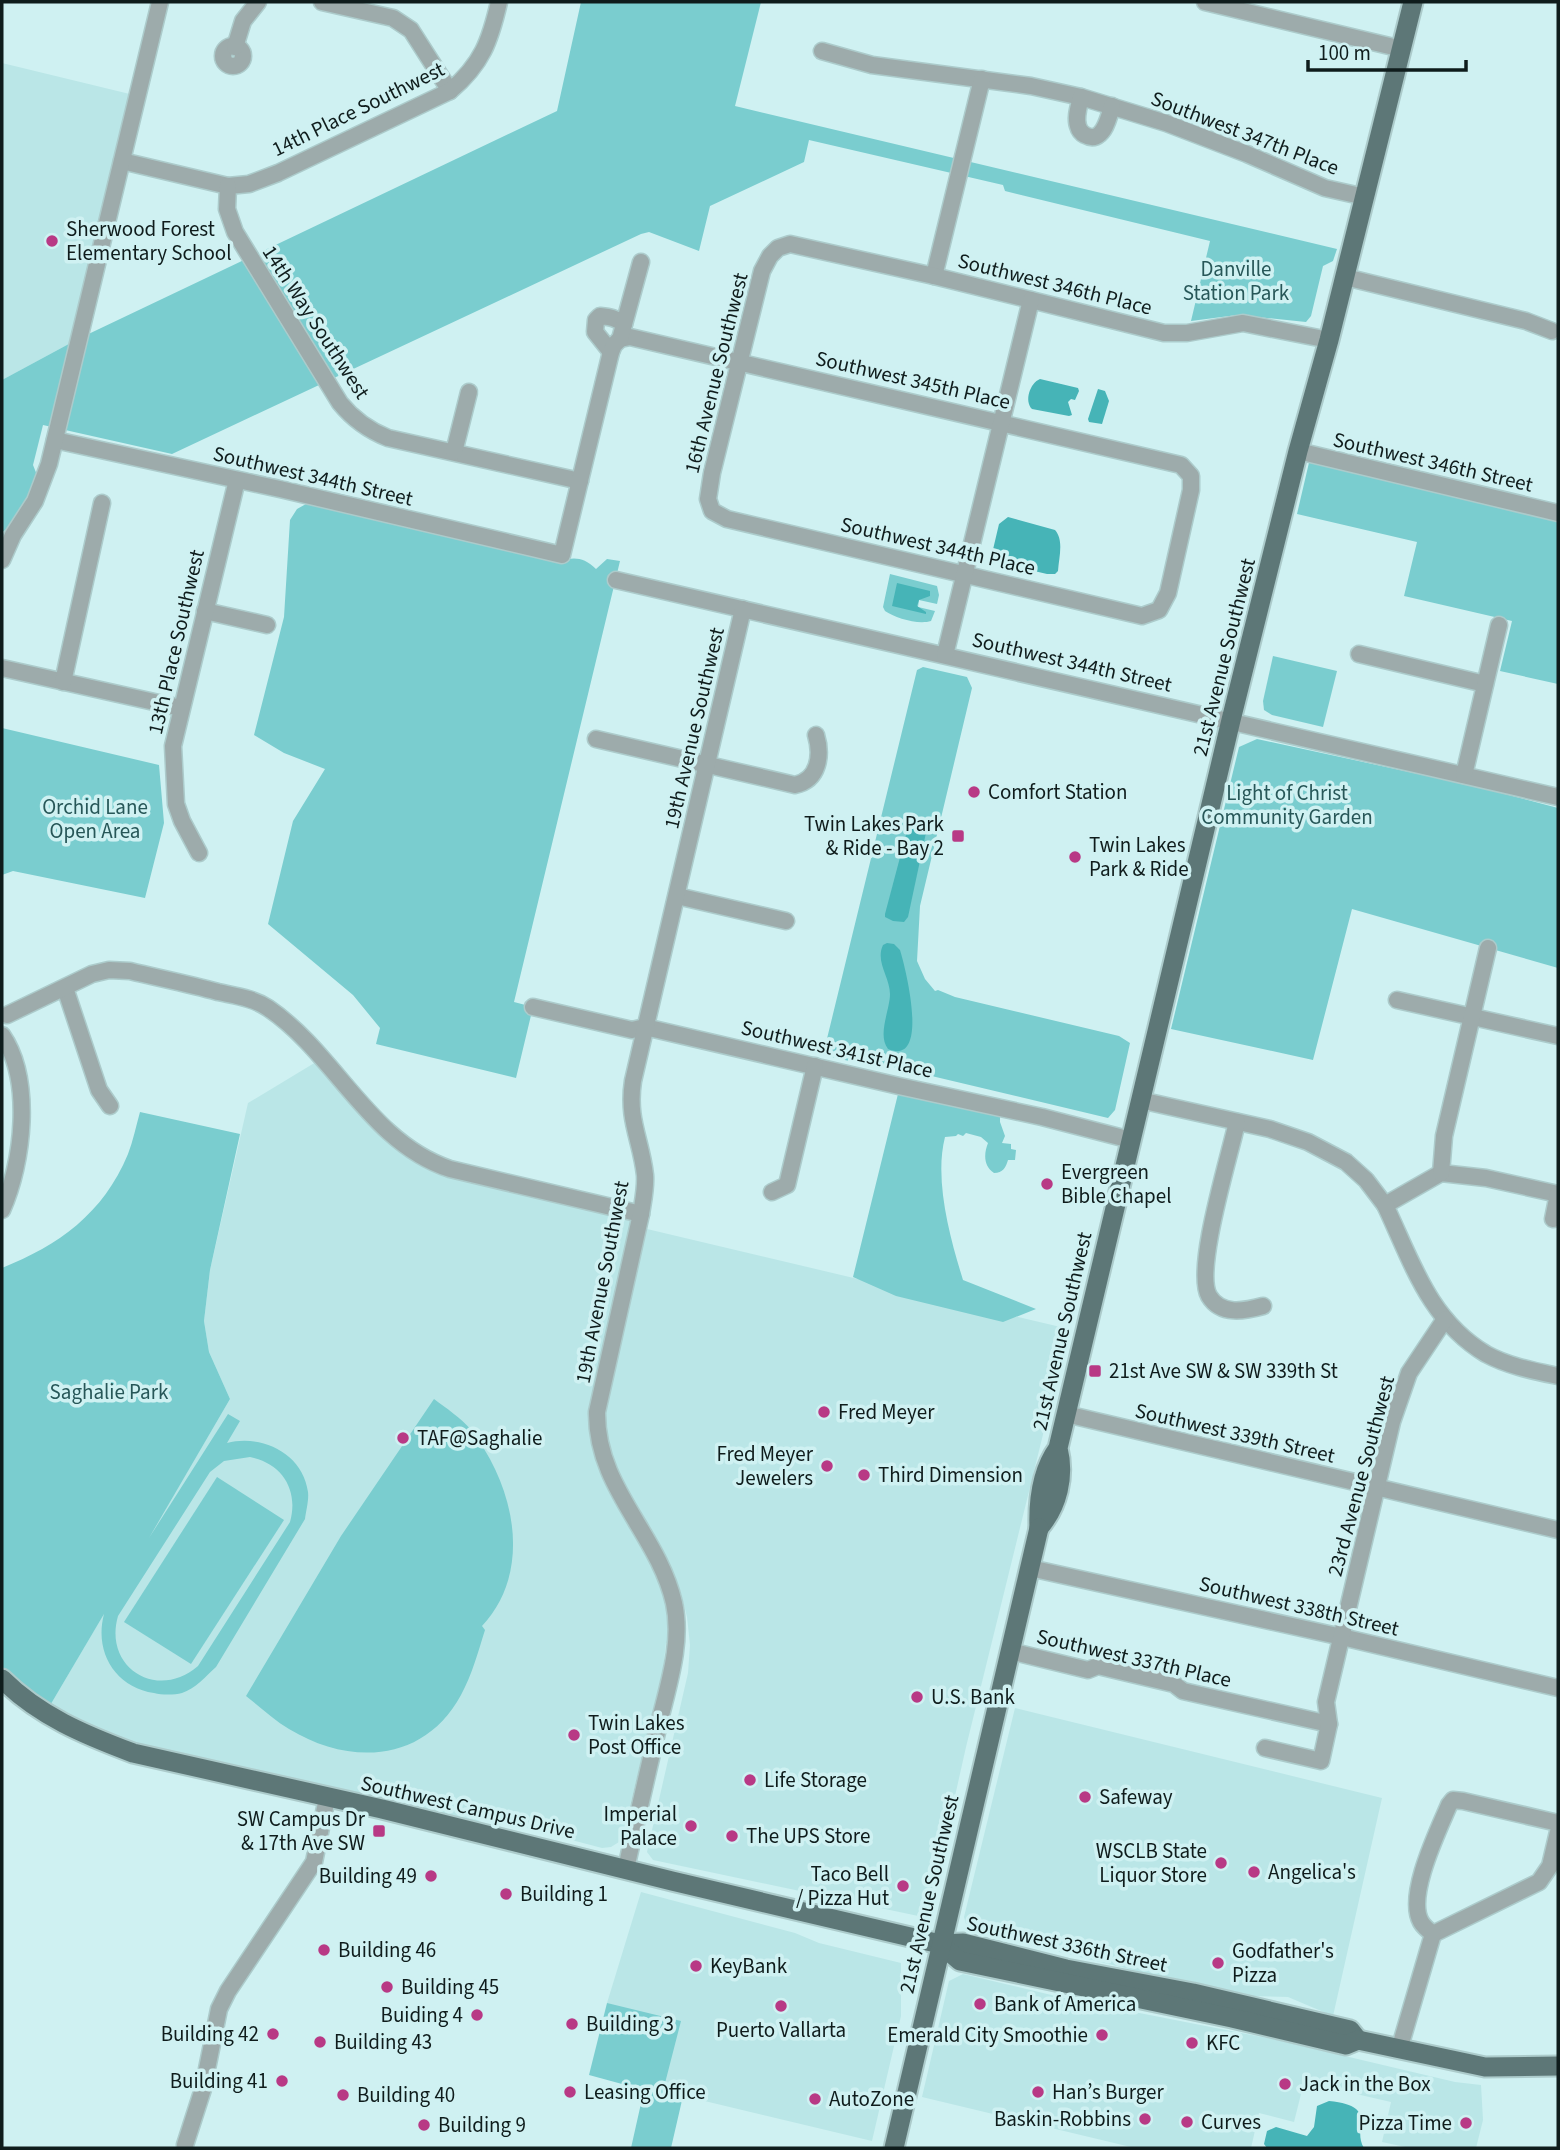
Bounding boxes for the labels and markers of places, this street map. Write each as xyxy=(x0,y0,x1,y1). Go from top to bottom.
place label: Sherwood Forest Elementary School xyxy=(66,214,232,268)
marker: Sherwood Forest Elementary School xyxy=(44,233,60,249)
place label: Comfort Station xyxy=(988,777,1127,807)
marker: Comfort Station xyxy=(966,784,982,800)
place label: Twin Lakes Park & Ride - Bay 2 xyxy=(804,809,945,863)
marker: Twin Lakes Park & Ride - Bay 2 xyxy=(950,828,966,844)
place label: Twin Lakes Park & Ride xyxy=(1089,830,1189,884)
marker: Twin Lakes Park & Ride xyxy=(1067,849,1083,865)
place label: Evergreen Bible Chapel xyxy=(1061,1157,1172,1211)
marker: Evergreen Bible Chapel xyxy=(1039,1176,1055,1192)
place label: 21st Ave SW & SW 339th St xyxy=(1109,1356,1338,1386)
marker: 21st Ave SW & SW 339th St xyxy=(1087,1363,1103,1379)
place label: Fred Meyer xyxy=(838,1397,935,1427)
marker: Fred Meyer xyxy=(816,1404,832,1420)
place label: TAF@Saghalie xyxy=(417,1423,542,1453)
marker: TAF@Saghalie xyxy=(395,1430,411,1446)
place label: Fred Meyer Jewelers xyxy=(716,1439,814,1493)
marker: Fred Meyer Jewelers xyxy=(819,1458,835,1474)
place label: Third Dimension xyxy=(878,1460,1023,1490)
marker: Third Dimension xyxy=(856,1467,872,1483)
place label: U.S. Bank xyxy=(931,1682,1015,1712)
marker: U.S. Bank xyxy=(909,1689,925,1705)
place label: Twin Lakes Post Office xyxy=(588,1708,685,1762)
marker: Twin Lakes Post Office xyxy=(566,1727,582,1743)
place label: Life Storage xyxy=(764,1765,867,1795)
marker: Life Storage xyxy=(742,1772,758,1788)
place label: Safeway xyxy=(1099,1782,1173,1812)
marker: Safeway xyxy=(1077,1789,1093,1805)
place label: Imperial Palace xyxy=(604,1799,677,1853)
place label: SW Campus Dr & 17th Ave SW xyxy=(237,1804,366,1858)
marker: Imperial Palace xyxy=(683,1818,699,1834)
place label: The UPS Store xyxy=(746,1821,870,1851)
marker: SW Campus Dr & 17th Ave SW xyxy=(371,1823,387,1839)
marker: The UPS Store xyxy=(724,1828,740,1844)
place label: WSCLB State Liquor Store xyxy=(1096,1836,1207,1890)
marker: WSCLB State Liquor Store xyxy=(1213,1855,1229,1871)
place label: Angelica's xyxy=(1268,1857,1356,1887)
place label: Taco Bell / Pizza Hut xyxy=(796,1859,889,1913)
place label: Building 49 xyxy=(319,1861,417,1891)
marker: Angelica's xyxy=(1246,1864,1262,1880)
marker: Building 49 xyxy=(423,1868,439,1884)
marker: Taco Bell / Pizza Hut xyxy=(895,1878,911,1894)
place label: Building 1 xyxy=(520,1879,608,1909)
marker: Building 1 xyxy=(498,1886,514,1902)
place label: Building 46 xyxy=(338,1935,436,1965)
place label: Godfather's Pizza xyxy=(1232,1936,1334,1990)
marker: Building 46 xyxy=(316,1942,332,1958)
place label: KeyBank xyxy=(710,1951,788,1981)
marker: Godfather's Pizza xyxy=(1210,1955,1226,1971)
marker: KeyBank xyxy=(688,1958,704,1974)
place label: Building 45 xyxy=(401,1972,499,2002)
marker: Building 45 xyxy=(379,1979,395,1995)
place label: Bank of America xyxy=(994,1989,1136,2019)
marker: Bank of America xyxy=(972,1996,988,2012)
marker: Puerto Vallarta xyxy=(773,1998,789,2014)
place label: Buiding 4 xyxy=(381,2000,463,2030)
marker: Buiding 4 xyxy=(469,2007,485,2023)
place label: Building 3 xyxy=(586,2009,674,2039)
place label: Puerto Vallarta xyxy=(716,2015,846,2045)
marker: Building 3 xyxy=(564,2016,580,2032)
place label: Building 42 xyxy=(161,2019,259,2049)
place label: Emerald City Smoothie xyxy=(887,2020,1088,2050)
marker: Building 42 xyxy=(265,2026,281,2042)
place label: Building 43 xyxy=(334,2027,432,2057)
marker: Emerald City Smoothie xyxy=(1094,2027,1110,2043)
place label: KFC xyxy=(1206,2028,1240,2058)
marker: Building 43 xyxy=(312,2034,328,2050)
marker: KFC xyxy=(1184,2035,1200,2051)
place label: Building 41 xyxy=(170,2066,268,2096)
place label: Jack in the Box xyxy=(1299,2069,1431,2099)
marker: Building 41 xyxy=(274,2073,290,2089)
marker: Jack in the Box xyxy=(1277,2076,1293,2092)
place label: Leasing Office xyxy=(584,2077,706,2107)
place label: Han’s Burger xyxy=(1052,2077,1164,2107)
place label: Building 40 xyxy=(357,2080,455,2110)
marker: Leasing Office xyxy=(562,2084,578,2100)
place label: AutoZone xyxy=(829,2084,914,2114)
marker: Han’s Burger xyxy=(1030,2084,1046,2100)
marker: Building 40 xyxy=(335,2087,351,2103)
marker: AutoZone xyxy=(807,2091,823,2107)
place label: Baskin-Robbins xyxy=(994,2104,1131,2134)
place label: Curves xyxy=(1201,2107,1261,2137)
place label: Pizza Time xyxy=(1359,2108,1452,2138)
place label: Building 9 xyxy=(438,2110,526,2140)
marker: Baskin-Robbins xyxy=(1137,2111,1153,2127)
marker: Curves xyxy=(1179,2114,1195,2130)
marker: Pizza Time xyxy=(1458,2115,1474,2131)
marker: Building 9 xyxy=(416,2117,432,2133)

